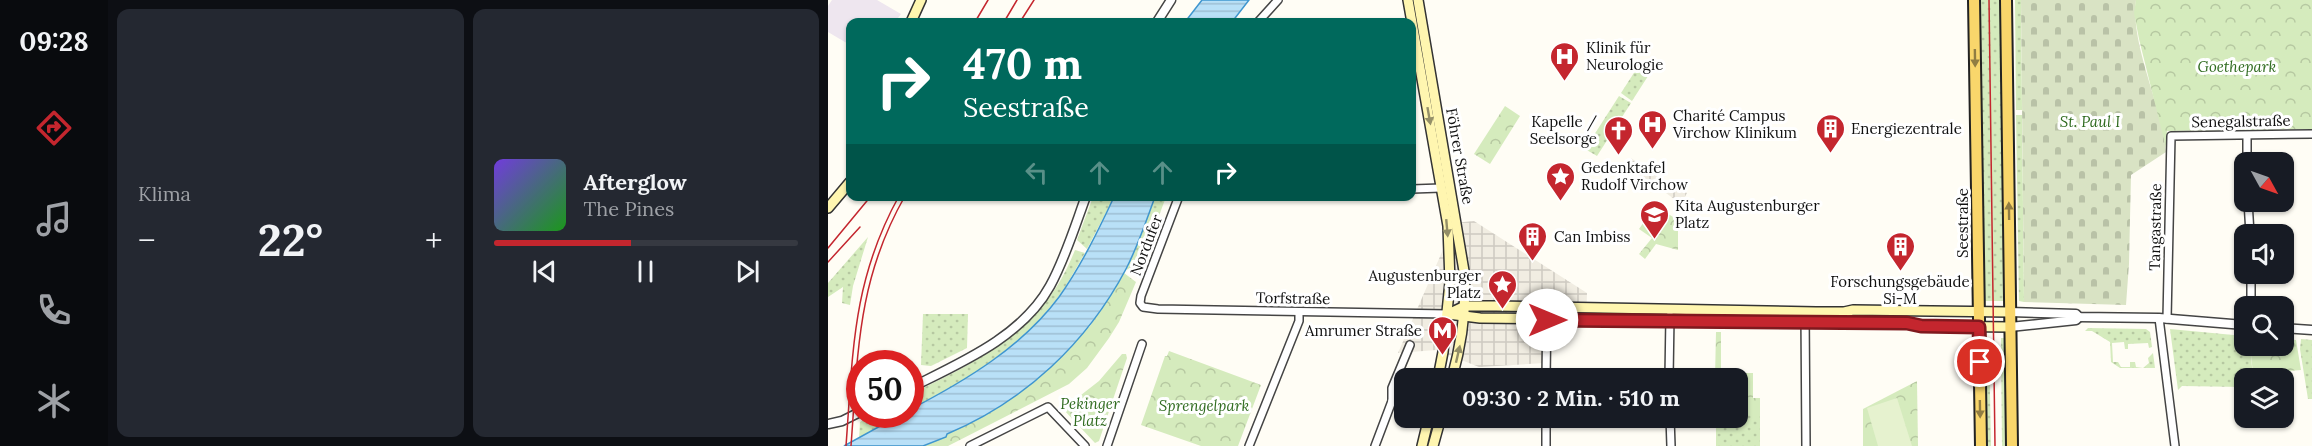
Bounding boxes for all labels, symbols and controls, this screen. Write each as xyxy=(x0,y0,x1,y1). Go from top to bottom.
text: 09:28 xyxy=(19,24,89,58)
text: 470 m xyxy=(963,37,1082,91)
place label: Klinik für Neurologie xyxy=(1586,38,1663,74)
hospital icon: Klinik für Neurologie xyxy=(1549,40,1581,82)
icon: right xyxy=(864,42,942,120)
one-way arrow xyxy=(1970,49,1980,68)
park label: Goethepark xyxy=(2198,57,2277,76)
text: Seestraße xyxy=(963,90,1089,124)
one-way arrow xyxy=(1424,106,1433,125)
street label: Föhrer Straße xyxy=(1442,106,1478,206)
place label: Charité Campus Virchow Klinikum xyxy=(1672,106,1797,142)
icon: directions xyxy=(33,107,75,149)
hospital icon: Charité Campus Virchow Klinikum xyxy=(1636,108,1668,150)
street label: Senegalstraße xyxy=(2191,111,2291,131)
place label: Kapelle / Seelsorge xyxy=(1530,112,1598,148)
building icon: Energiezentrale xyxy=(1814,112,1846,154)
park label: St. Paul I xyxy=(2060,112,2120,131)
church icon: Kapelle / Seelsorge xyxy=(1602,114,1634,156)
place label: Energiezentrale xyxy=(1851,119,1962,138)
north arrow xyxy=(2234,152,2294,212)
map controls xyxy=(2234,152,2294,428)
icon: left xyxy=(1020,156,1053,189)
icon: ahead xyxy=(1083,156,1116,189)
icon: ahead xyxy=(1146,156,1179,189)
icon: right xyxy=(1209,156,1242,189)
place label: Gedenktafel Rudolf Virchow xyxy=(1581,158,1688,194)
place icon: Gedenktafel Rudolf Virchow xyxy=(1544,160,1576,202)
text: Afterglow xyxy=(584,168,687,196)
text: Klima xyxy=(138,181,191,206)
street label: Tangastraße xyxy=(2145,183,2165,271)
street label: Seestraße xyxy=(1953,188,1972,258)
text: The Pines xyxy=(584,196,674,221)
place label: Kita Augustenburger Platz xyxy=(1675,196,1820,232)
icon: music xyxy=(33,198,75,240)
school or university icon: Kita Augustenburger Platz xyxy=(1638,198,1670,240)
one-way arrow xyxy=(2004,202,2014,221)
text: 22° xyxy=(258,211,323,268)
street label: Nordufer xyxy=(1126,211,1167,278)
text: − xyxy=(138,219,156,261)
text: + xyxy=(425,219,442,261)
one-way arrow xyxy=(1442,219,1452,238)
building icon: Can Imbiss xyxy=(1517,220,1549,262)
button: sound xyxy=(2234,224,2294,284)
place label: Can Imbiss xyxy=(1554,227,1630,246)
building icon: Forschungsgebäude Si-M xyxy=(1884,230,1916,272)
icon: previous xyxy=(528,255,561,288)
icon: pause xyxy=(629,255,662,288)
icon: next xyxy=(731,255,764,288)
place label: Augustenburger Platz xyxy=(1367,266,1482,302)
place icon: Augustenburger Platz xyxy=(1486,268,1518,310)
place label: Forschungsgebäude Si-M xyxy=(1830,272,1970,308)
street label: Torfstraße xyxy=(1256,288,1330,308)
position arrow xyxy=(1515,288,1579,352)
icon: phone xyxy=(33,289,75,331)
button: search xyxy=(2234,296,2294,356)
metro station icon: Amrumer Straße xyxy=(1427,314,1459,356)
place label: Amrumer Straße xyxy=(1304,321,1422,340)
pin xyxy=(1954,336,2005,387)
one-way arrow xyxy=(1454,344,1464,363)
icon: arrive xyxy=(1963,345,1996,378)
speed limit sign: 50 xyxy=(846,350,924,428)
button: layers xyxy=(2234,368,2294,428)
icon: climate xyxy=(33,380,75,422)
text: 09:30 · 2 Min. · 510 m xyxy=(1462,384,1680,412)
park label: Pekinger Platz xyxy=(1060,394,1120,430)
park label: Sprengelpark xyxy=(1159,396,1249,415)
one-way arrow xyxy=(1975,399,1985,418)

